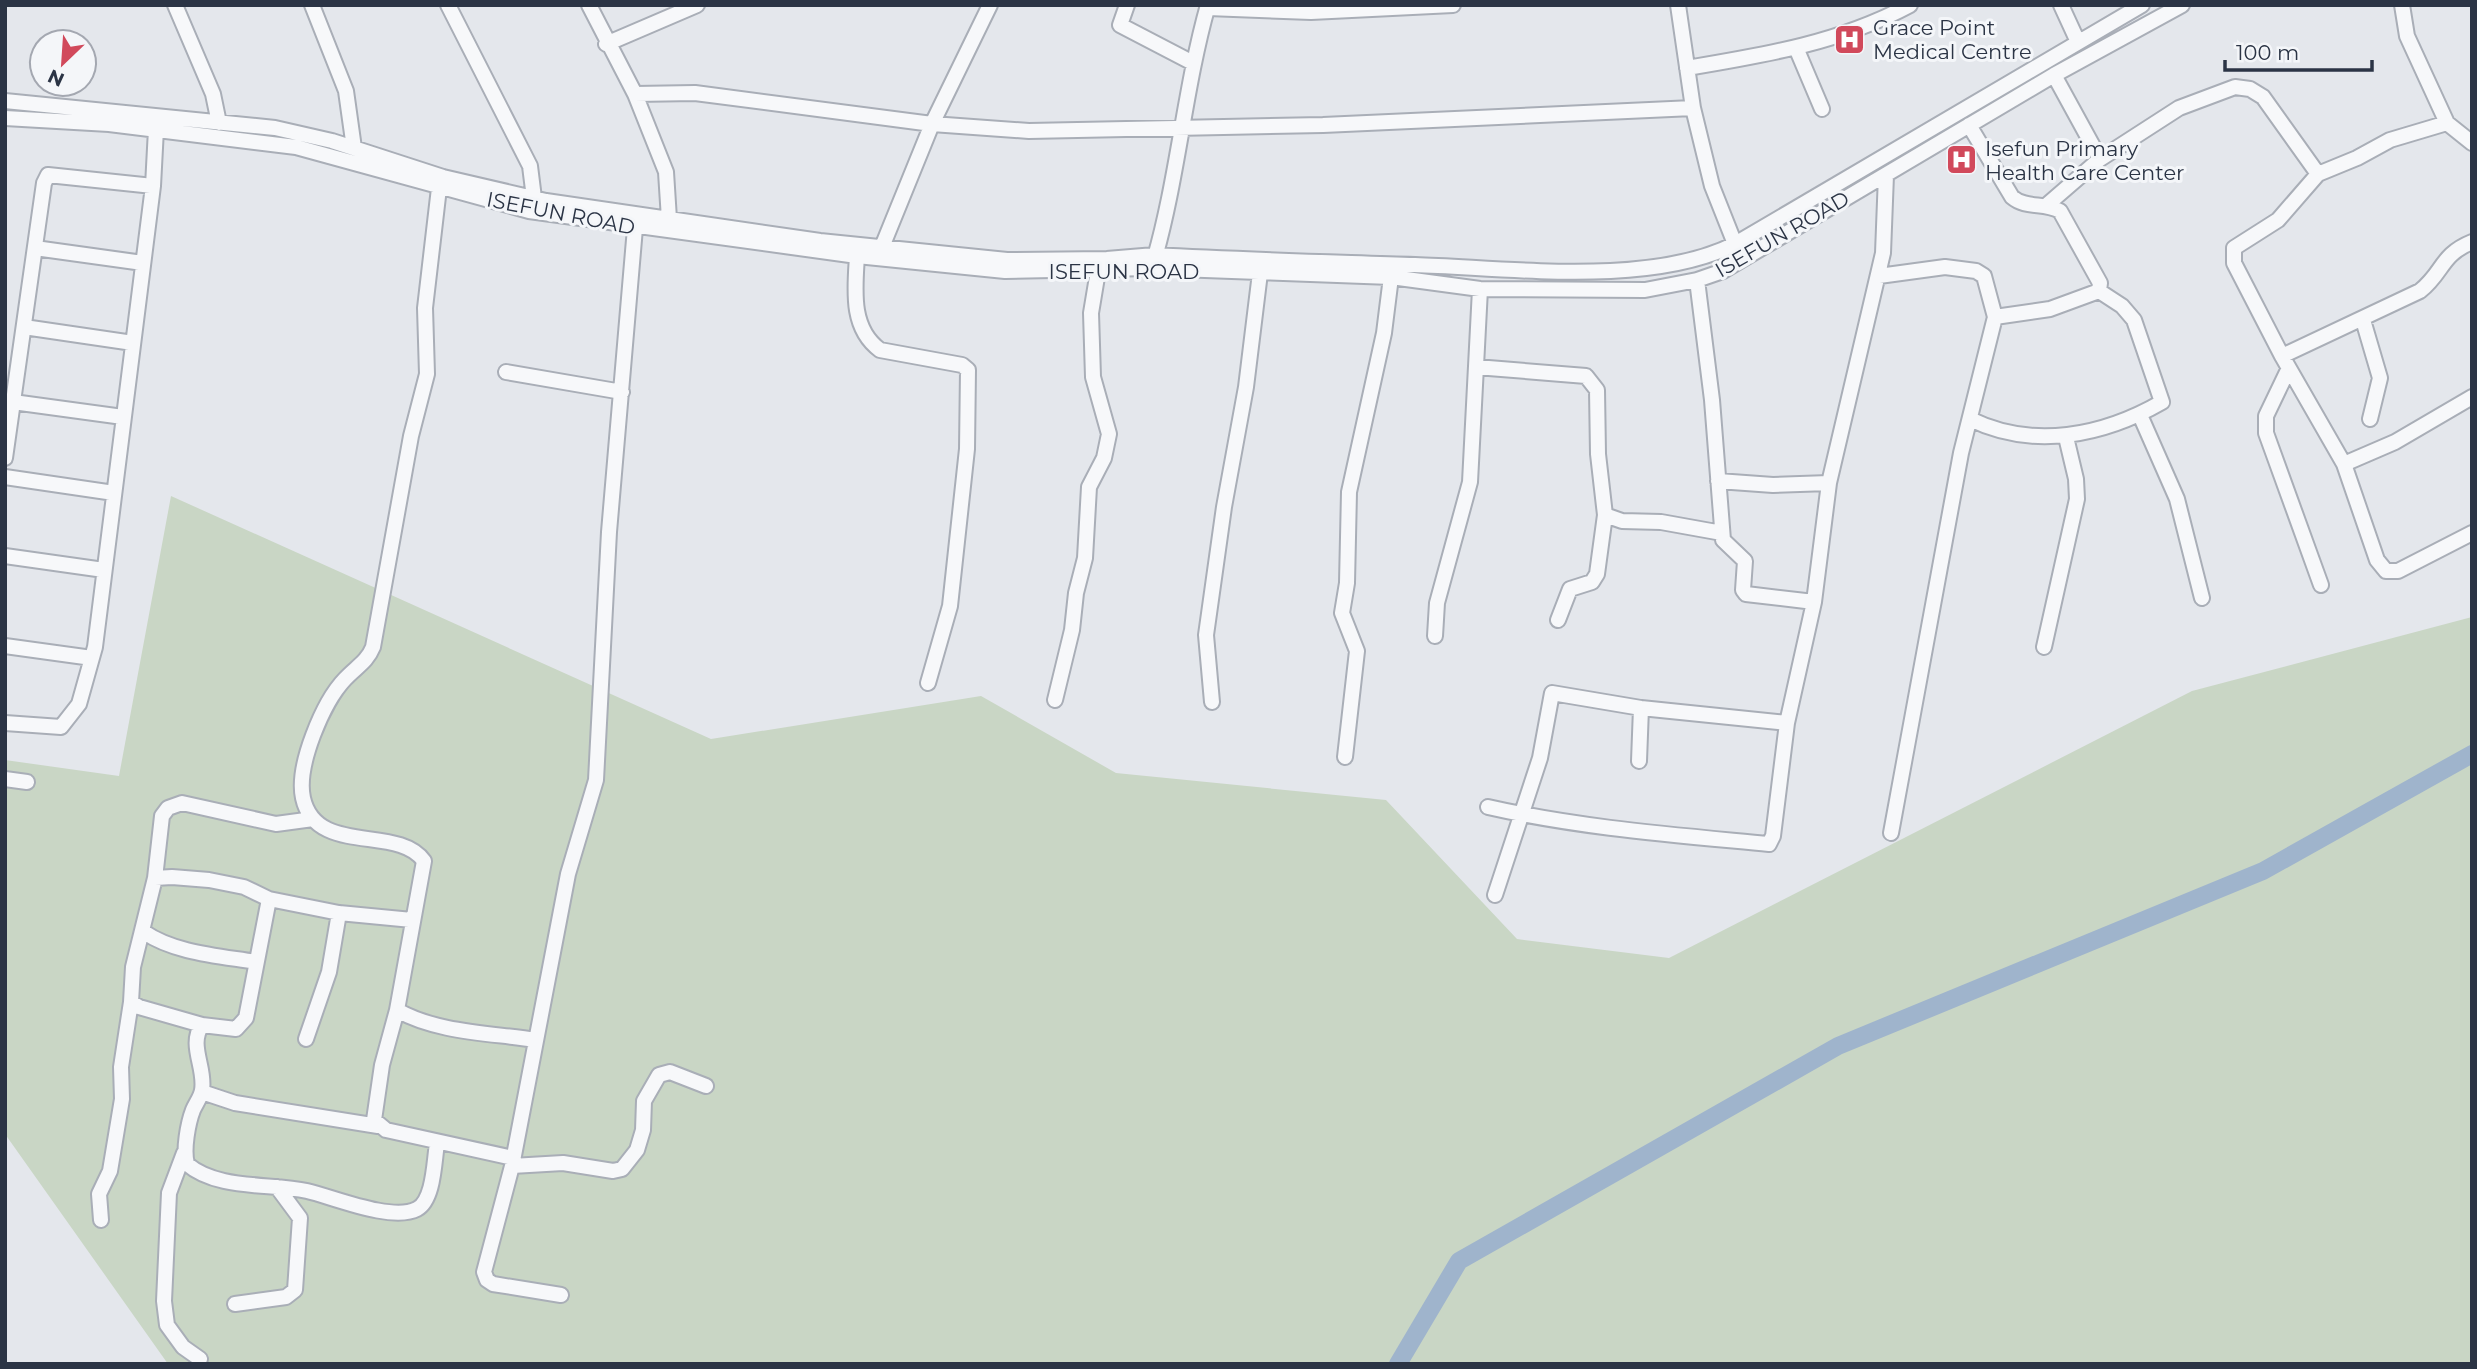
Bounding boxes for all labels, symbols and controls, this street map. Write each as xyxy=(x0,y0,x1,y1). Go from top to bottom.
place label: Grace Point Medical Centre xyxy=(1873,15,2032,64)
hospital icon: Grace Point Medical Centre xyxy=(1833,22,1867,56)
north arrow xyxy=(28,28,98,98)
scale bar xyxy=(2225,28,2372,72)
text: 100 m xyxy=(2236,40,2299,65)
text: N xyxy=(44,64,68,92)
place label: Isefun Primary Health Care Center xyxy=(1985,136,2185,185)
hospital icon: Isefun Primary Health Care Center xyxy=(1945,143,1979,177)
street label: ISEFUN ROAD xyxy=(1710,185,1854,283)
street label: ISEFUN ROAD xyxy=(485,186,637,240)
street label: ISEFUN ROAD xyxy=(1049,259,1199,284)

